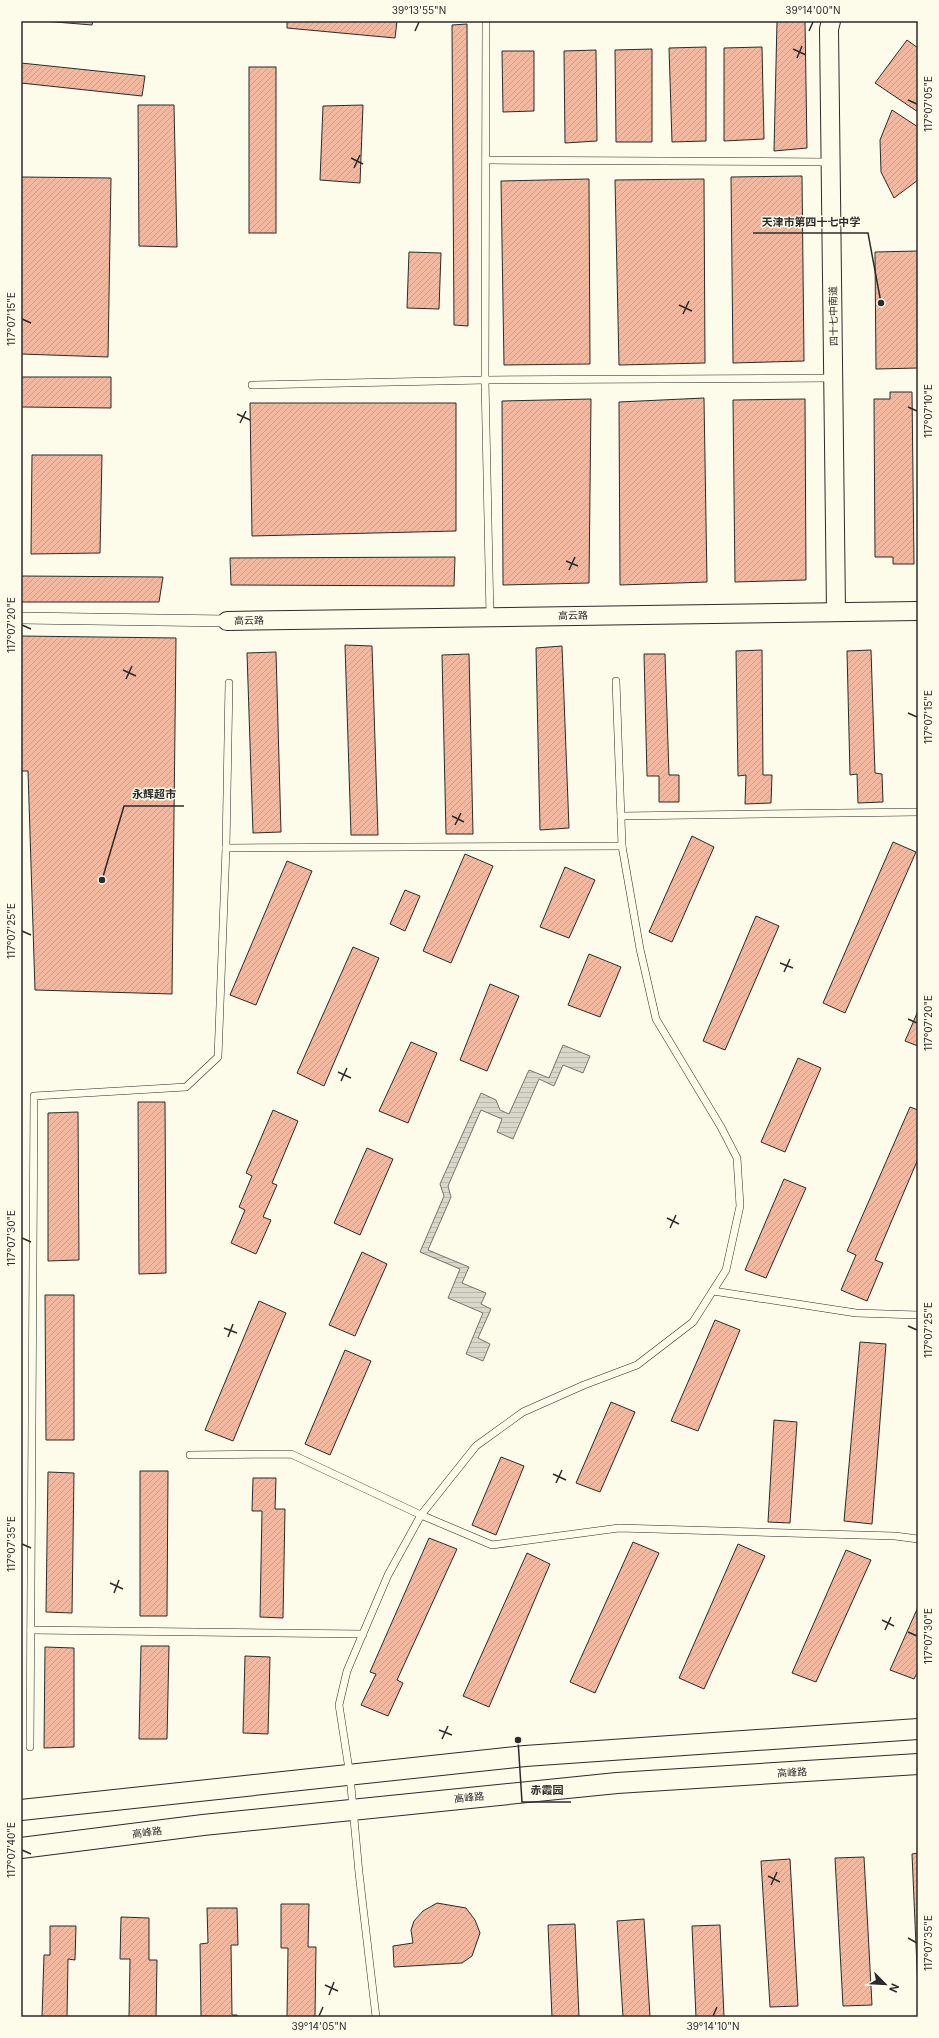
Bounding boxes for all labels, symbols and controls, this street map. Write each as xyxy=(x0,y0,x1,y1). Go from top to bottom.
text: 39°13'55"N xyxy=(392,4,446,16)
text: 39°14'00"N xyxy=(785,4,841,16)
text: 117°07'05"E xyxy=(922,76,934,132)
callout: 天津市第四十七中学 xyxy=(753,210,868,233)
text: 天津市第四十七中学 xyxy=(762,215,861,229)
street label: 四十七中南道 xyxy=(826,286,840,346)
text: 117°07'15"E xyxy=(5,292,17,346)
text: 117°07'10"E xyxy=(922,384,934,438)
text: 117°07'20"E xyxy=(5,597,17,653)
street label: 高云路 xyxy=(558,609,588,621)
street label: 高云路 xyxy=(234,614,264,626)
text: 117°07'15"E xyxy=(922,690,934,744)
callout: 永辉超市 xyxy=(124,783,184,806)
text: 永辉超市 xyxy=(132,787,176,801)
text: 117°07'25"E xyxy=(5,903,17,959)
text: 117°07'20"E xyxy=(922,995,934,1051)
text: 117°07'30"E xyxy=(5,1210,17,1266)
text: 117°07'25"E xyxy=(922,1302,934,1358)
text: 117°07'35"E xyxy=(5,1516,17,1572)
text: 117°07'30"E xyxy=(922,1608,934,1664)
street label: 高峰路 xyxy=(777,1765,807,1779)
callout: 赤霞园 xyxy=(522,1779,571,1802)
text: 赤霞园 xyxy=(531,1783,564,1797)
street label: 高峰路 xyxy=(453,1789,485,1805)
text: 117°07'40"E xyxy=(5,1822,17,1878)
street label: 高峰路 xyxy=(131,1824,163,1840)
text: 117°07'35"E xyxy=(922,1915,934,1971)
north arrow xyxy=(865,1964,905,2004)
text: N xyxy=(886,1981,902,1995)
text: 39°14'05"N xyxy=(291,2020,347,2032)
text: 39°14'10"N xyxy=(686,2020,740,2032)

